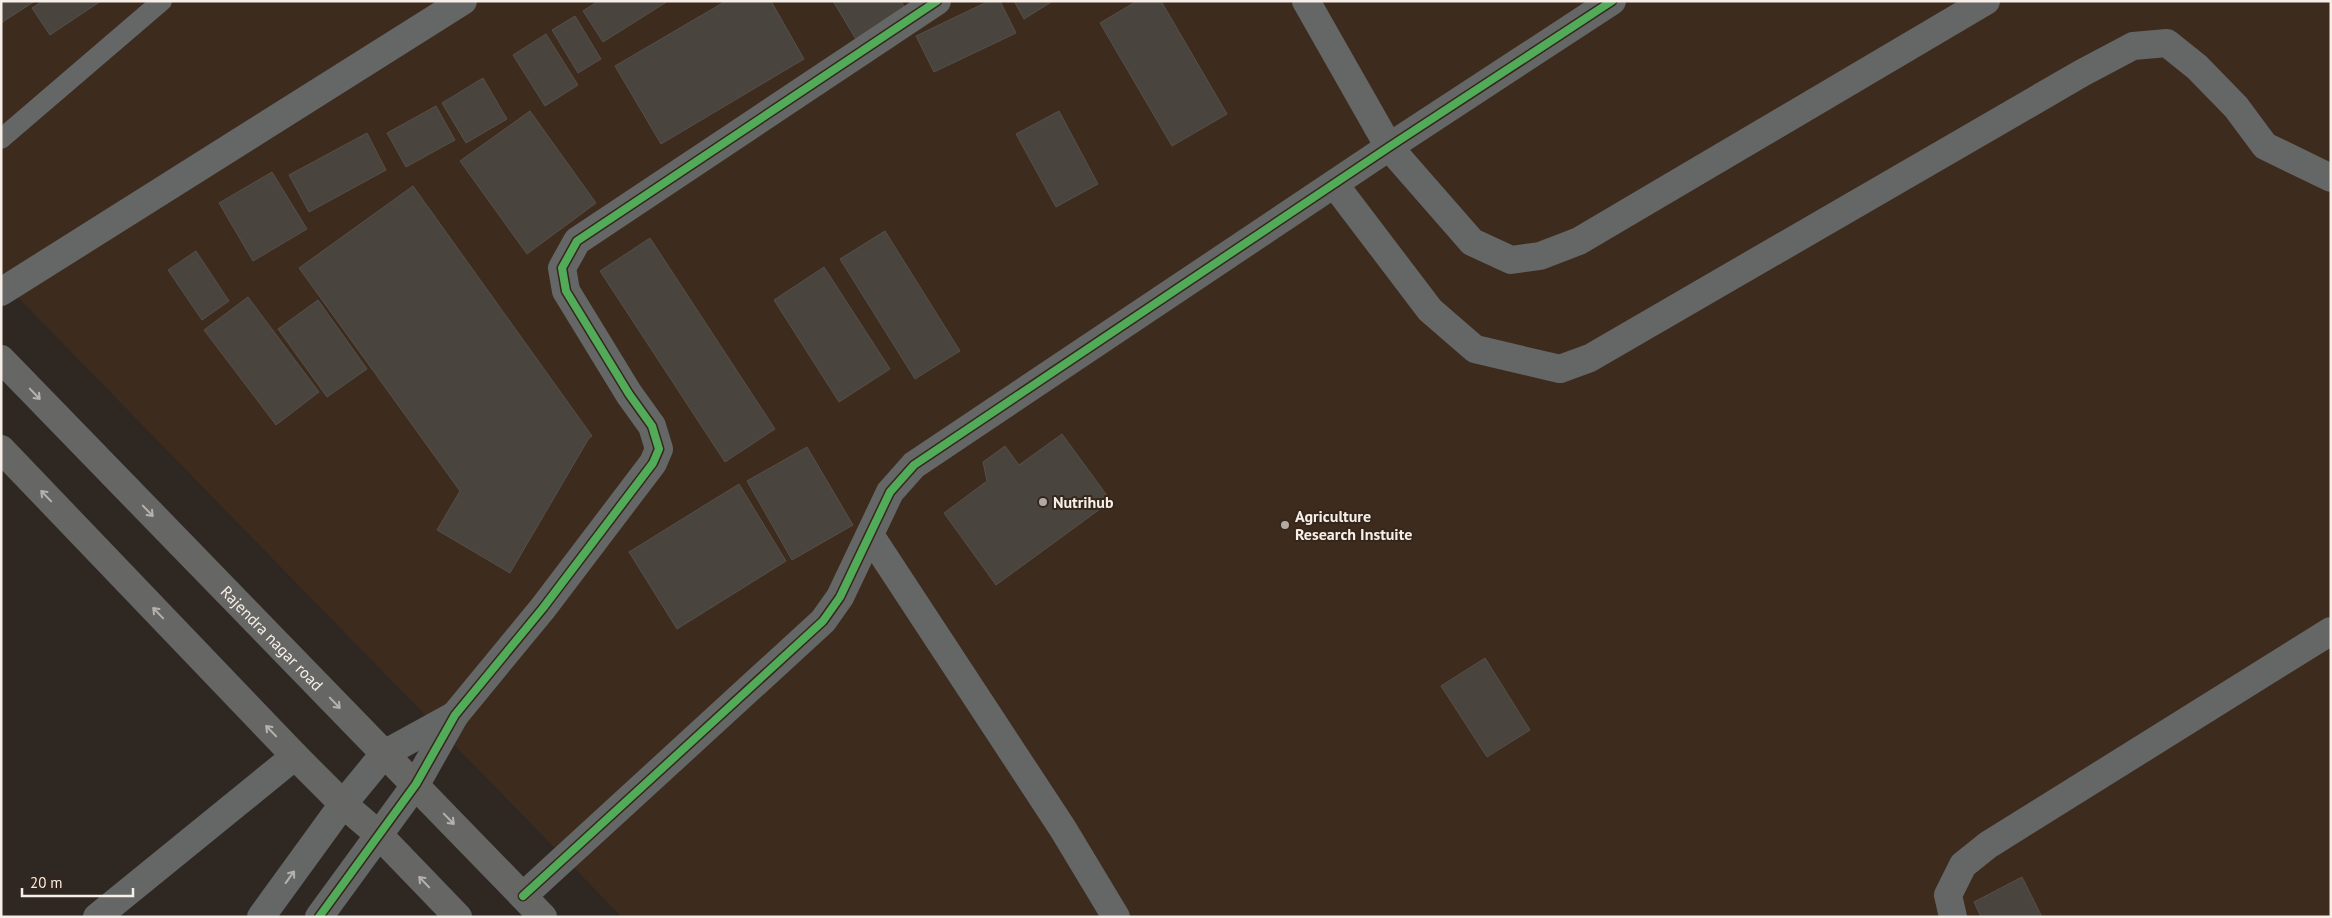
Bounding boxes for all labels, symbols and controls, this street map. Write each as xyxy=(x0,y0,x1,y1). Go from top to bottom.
one-way arrow xyxy=(29,388,41,400)
one-way arrow xyxy=(40,490,52,502)
place label: Nutrihub xyxy=(1053,492,1114,512)
marker: Nutrihub xyxy=(1037,496,1049,508)
one-way arrow xyxy=(142,504,154,517)
place label: Agriculture Research Instuite xyxy=(1295,506,1412,544)
marker: Agriculture Research Instuite xyxy=(1279,519,1291,531)
street label: Rajendra nagar road xyxy=(217,581,327,695)
one-way arrow xyxy=(153,608,165,620)
one-way arrow xyxy=(328,697,341,709)
one-way arrow xyxy=(265,725,277,737)
one-way arrow xyxy=(442,812,454,824)
scale bar xyxy=(22,866,134,898)
one-way arrow xyxy=(285,870,295,884)
text: 20 m xyxy=(30,873,63,892)
one-way arrow xyxy=(418,875,430,888)

